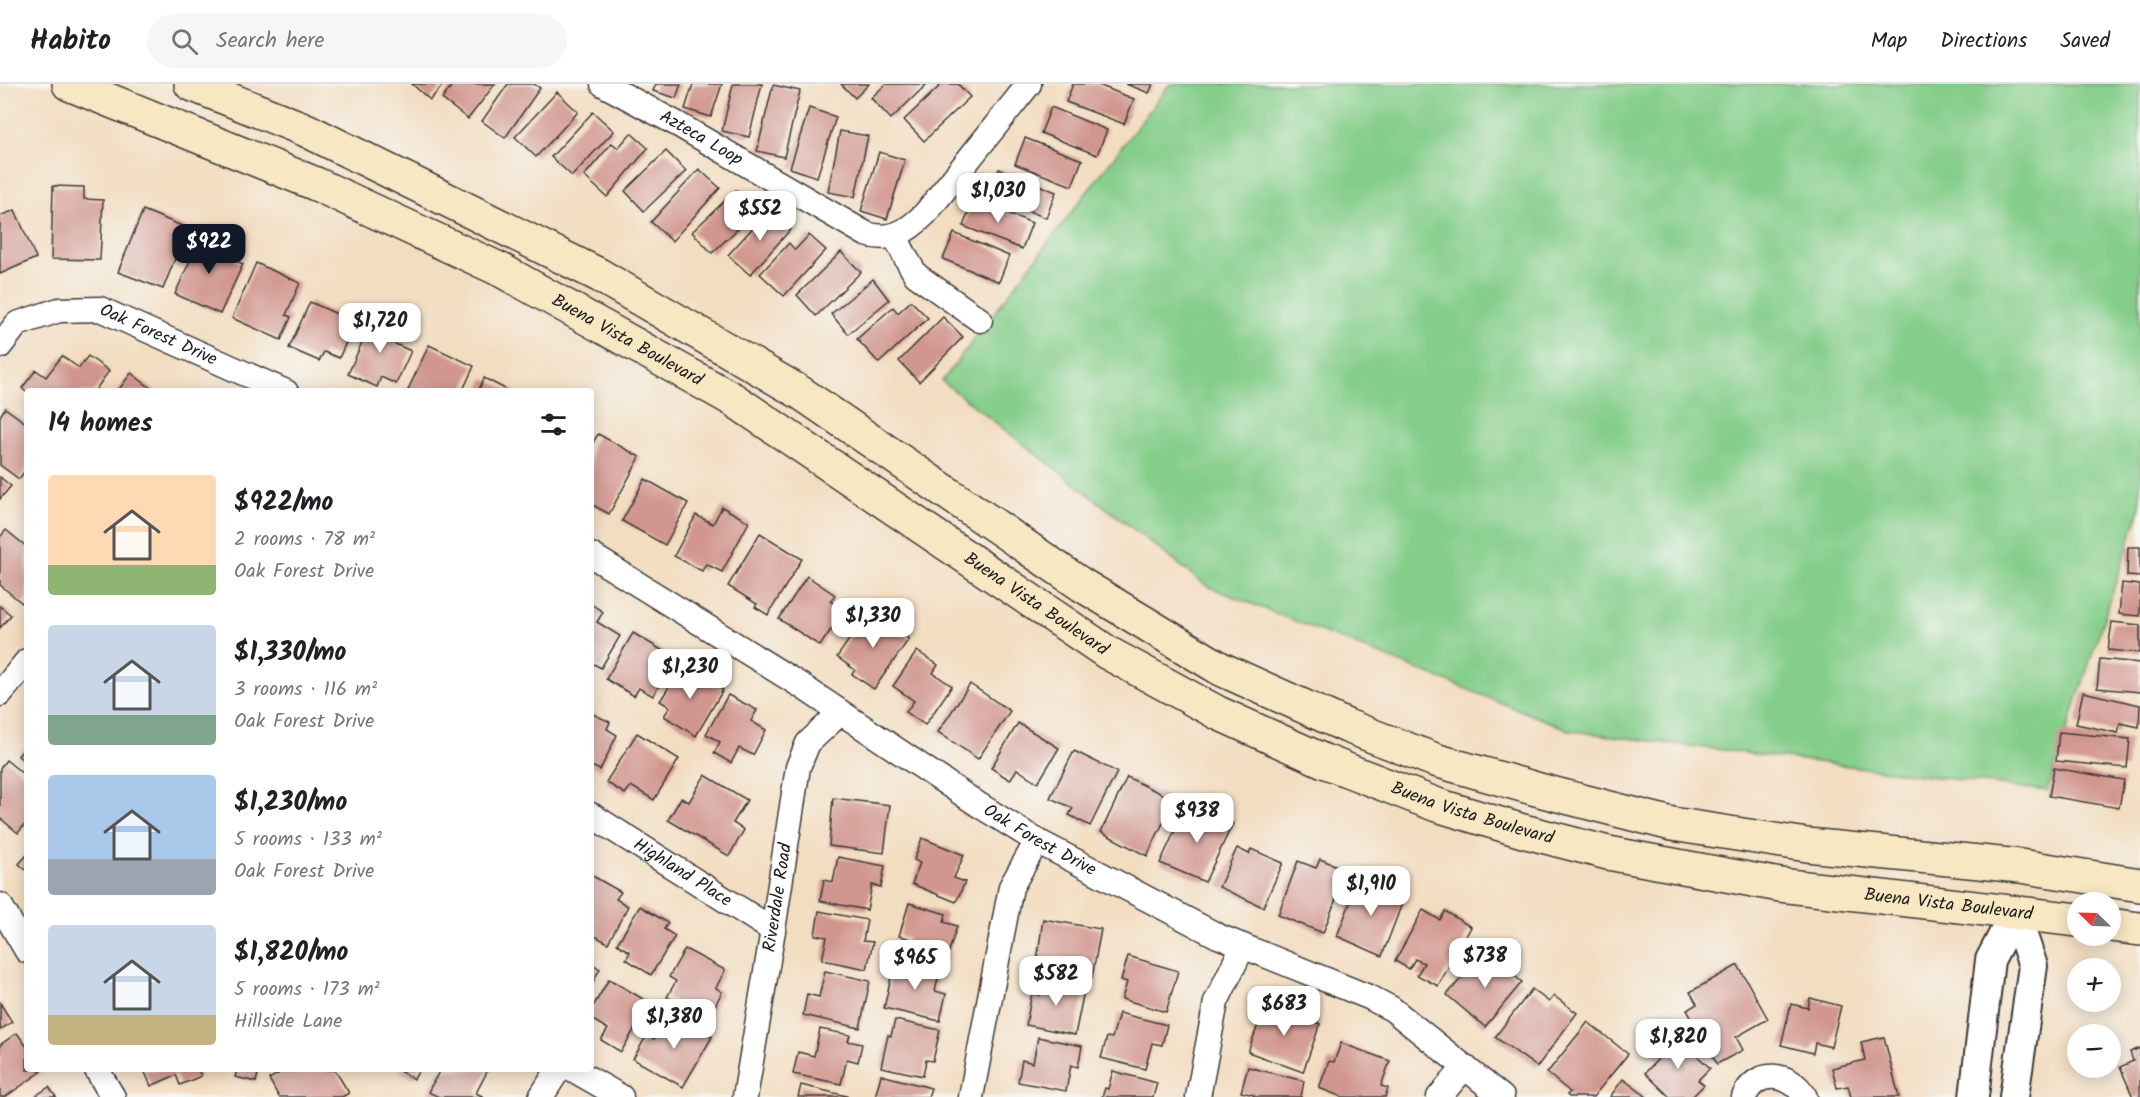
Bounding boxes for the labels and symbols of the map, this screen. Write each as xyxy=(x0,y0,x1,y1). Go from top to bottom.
street label: Azteca Loop xyxy=(654,102,749,174)
pin: $1,030 xyxy=(949,173,1047,224)
pin: $552 xyxy=(724,191,796,242)
pin: $922 xyxy=(173,224,245,275)
street label: Buena Vista Boulevard xyxy=(546,286,709,395)
street label: Oak Forest Drive xyxy=(95,296,222,374)
pin: $1,720 xyxy=(331,303,429,354)
street label: Buena Vista Boulevard xyxy=(958,545,1115,664)
pin: $1,330 xyxy=(824,598,922,649)
pin: $1,230 xyxy=(641,649,739,700)
street label: Buena Vista Boulevard xyxy=(1387,774,1558,853)
pin: $938 xyxy=(1161,793,1233,844)
street label: Oak Forest Drive xyxy=(977,796,1102,884)
street label: Highland Place xyxy=(627,831,737,915)
street label: Riverdale Road xyxy=(755,840,801,954)
pin: $1,910 xyxy=(1322,866,1420,917)
street label: Buena Vista Boulevard xyxy=(1863,880,2035,929)
north arrow xyxy=(2067,892,2121,946)
pin: $738 xyxy=(1449,938,1521,989)
pin: $965 xyxy=(879,940,951,991)
pin: $582 xyxy=(1020,956,1092,1007)
pin: $683 xyxy=(1248,986,1320,1037)
pin: $1,380 xyxy=(625,999,723,1050)
pin: $1,820 xyxy=(1629,1019,1727,1070)

